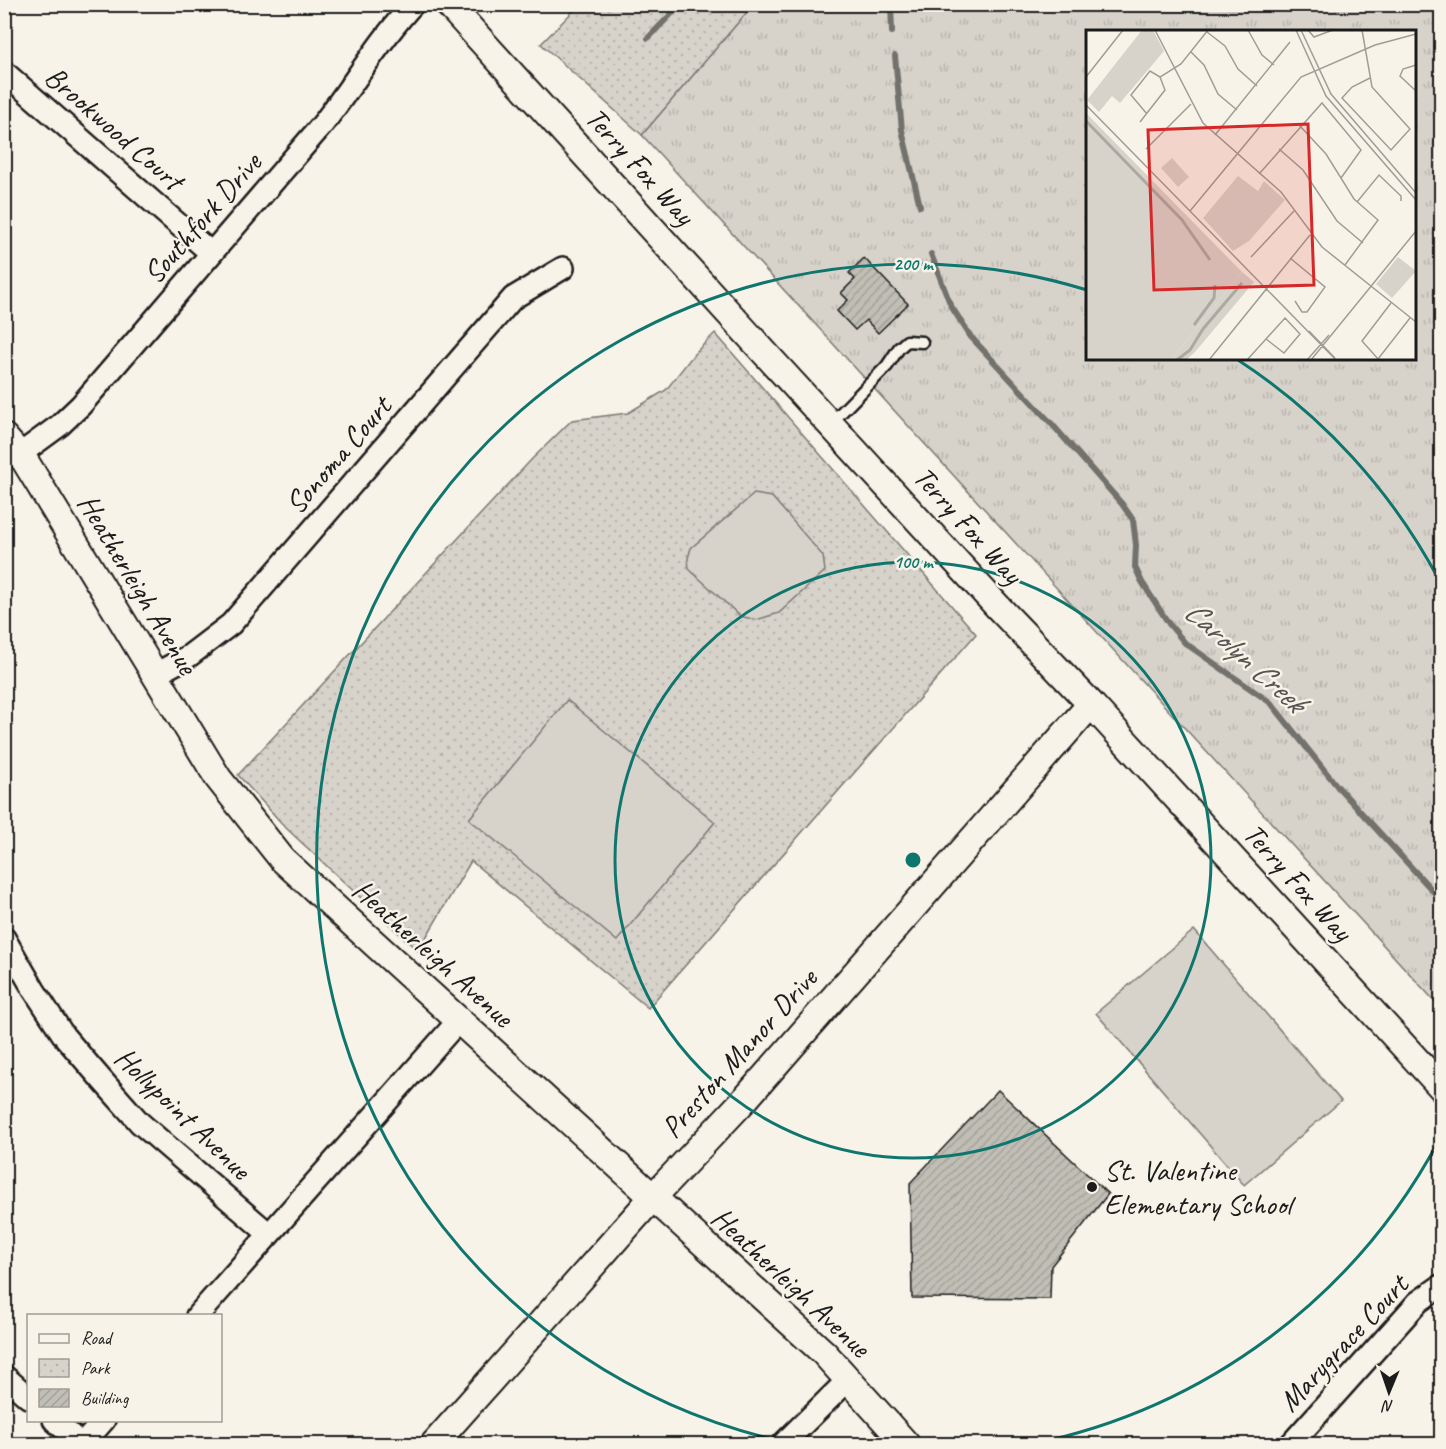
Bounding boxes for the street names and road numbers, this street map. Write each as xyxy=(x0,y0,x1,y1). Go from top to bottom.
street label: Brookwood Court xyxy=(37,58,194,201)
street label: Terry Fox Way xyxy=(577,99,704,234)
street label: Southfork Drive xyxy=(135,143,271,291)
street label: Sonoma Court xyxy=(277,386,401,522)
street label: Terry Fox Way xyxy=(905,458,1032,593)
street label: Heatherleigh Avenue xyxy=(69,487,208,683)
street label: Terry Fox Way xyxy=(1235,815,1362,950)
street label: Heatherleigh Avenue xyxy=(345,871,523,1037)
street label: Preston Manor Drive xyxy=(653,959,827,1146)
street label: Hollypoint Avenue xyxy=(107,1039,261,1189)
street label: Heatherleigh Avenue xyxy=(704,1199,880,1367)
street label: Marygrace Court xyxy=(1270,1264,1418,1419)

